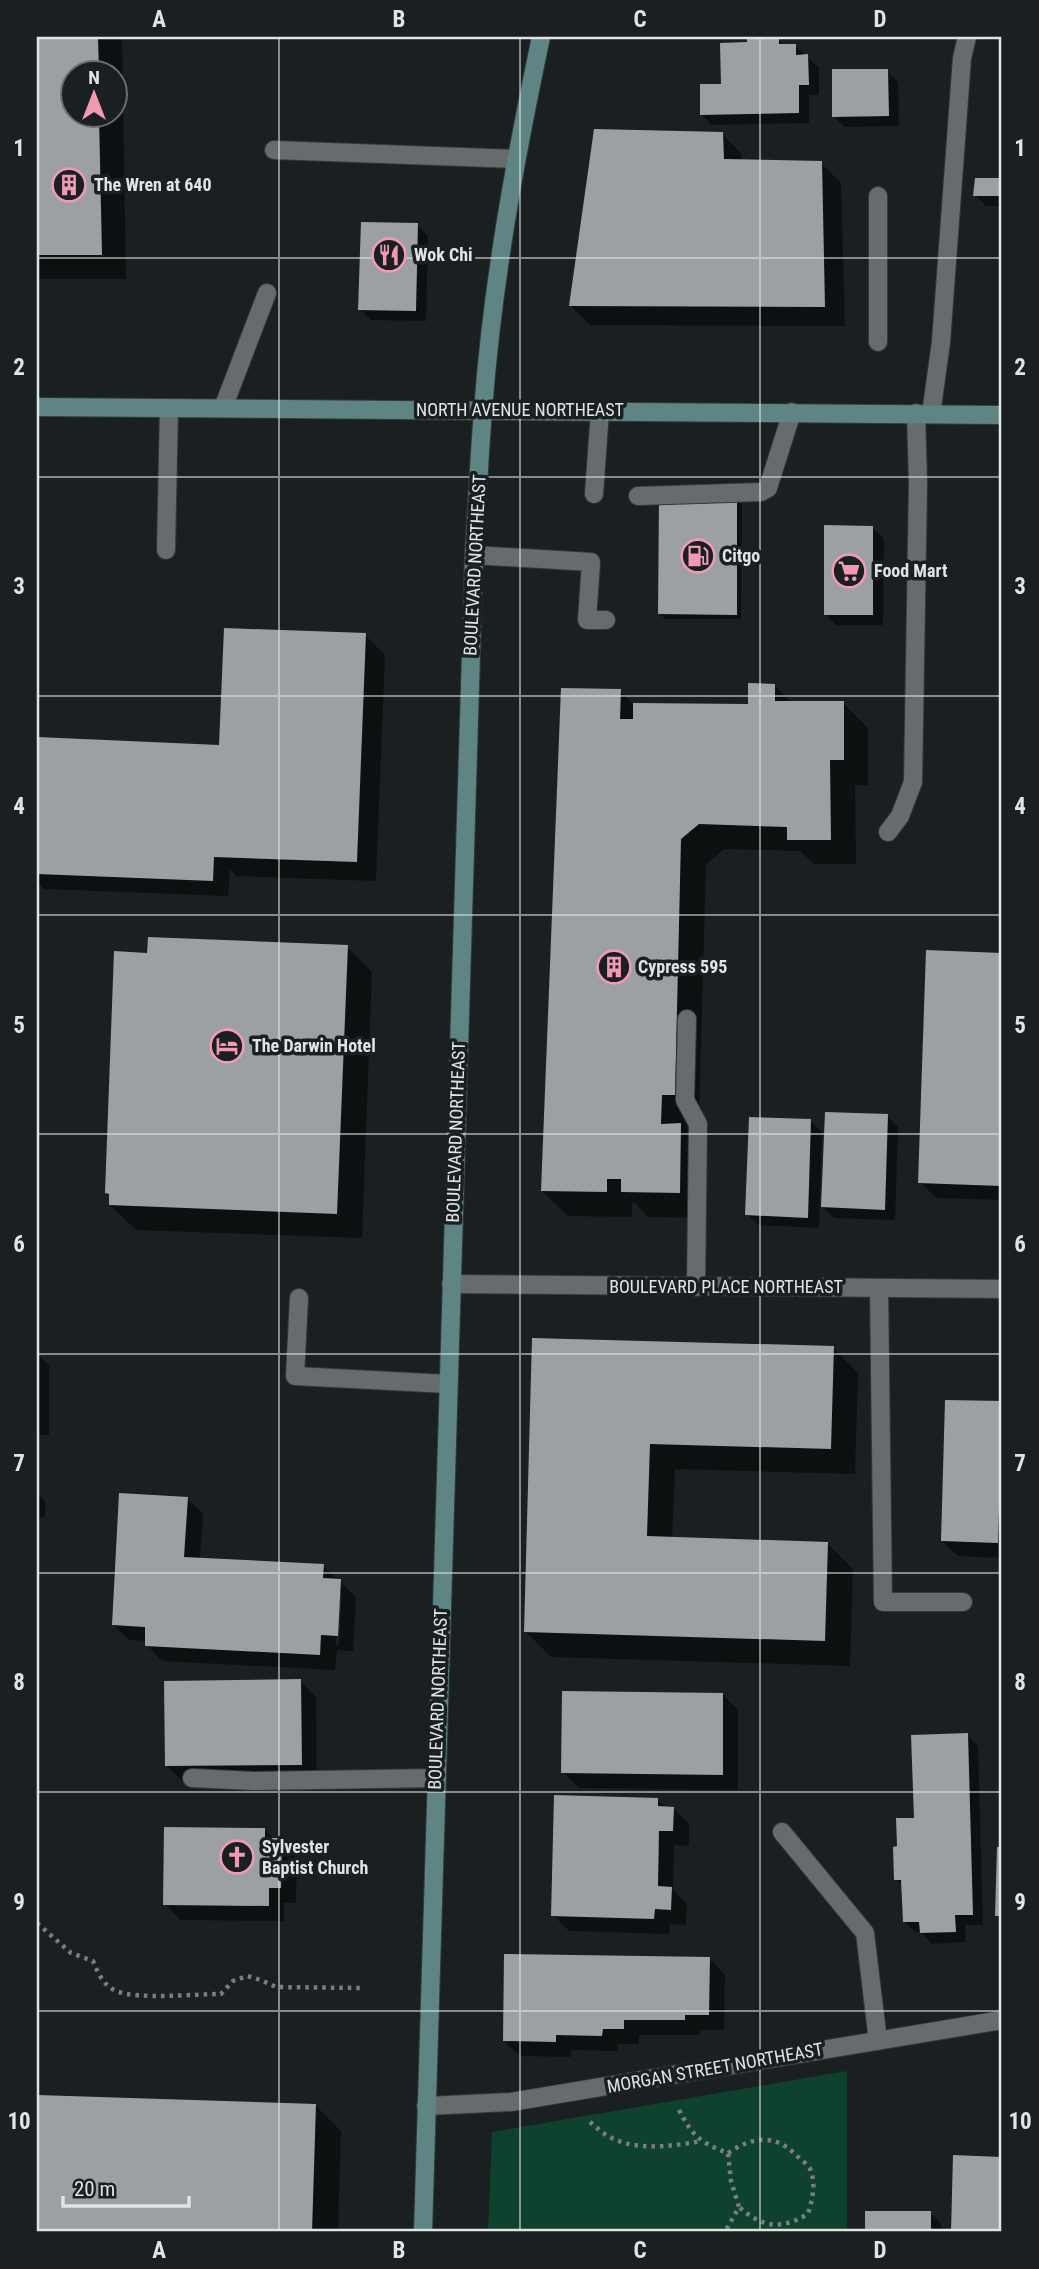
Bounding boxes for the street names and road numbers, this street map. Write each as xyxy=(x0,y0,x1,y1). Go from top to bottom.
street label: NORTH AVENUE NORTHEAST xyxy=(416,399,624,420)
street label: BOULEVARD NORTHEAST xyxy=(459,474,490,656)
street label: BOULEVARD NORTHEAST xyxy=(442,1041,469,1223)
street label: BOULEVARD PLACE NORTHEAST xyxy=(609,1276,843,1297)
street label: BOULEVARD NORTHEAST xyxy=(424,1608,451,1790)
street label: MORGAN STREET NORTHEAST xyxy=(605,2038,825,2097)

